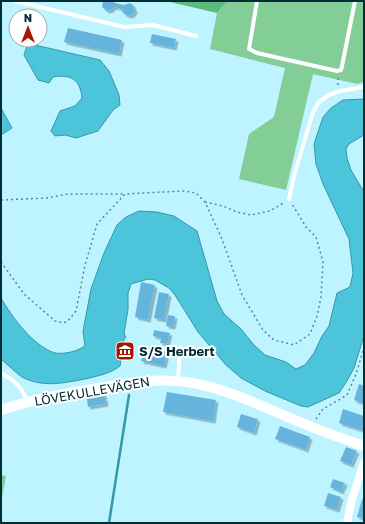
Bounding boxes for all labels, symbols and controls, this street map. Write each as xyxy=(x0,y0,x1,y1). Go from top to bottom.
north arrow xyxy=(8,8,48,48)
text: N xyxy=(24,11,32,24)
museum icon: S/S Herbert xyxy=(114,340,136,362)
place label: S/S Herbert xyxy=(139,343,215,359)
street label: LÖVEKULLEVÄGEN xyxy=(33,373,151,409)

